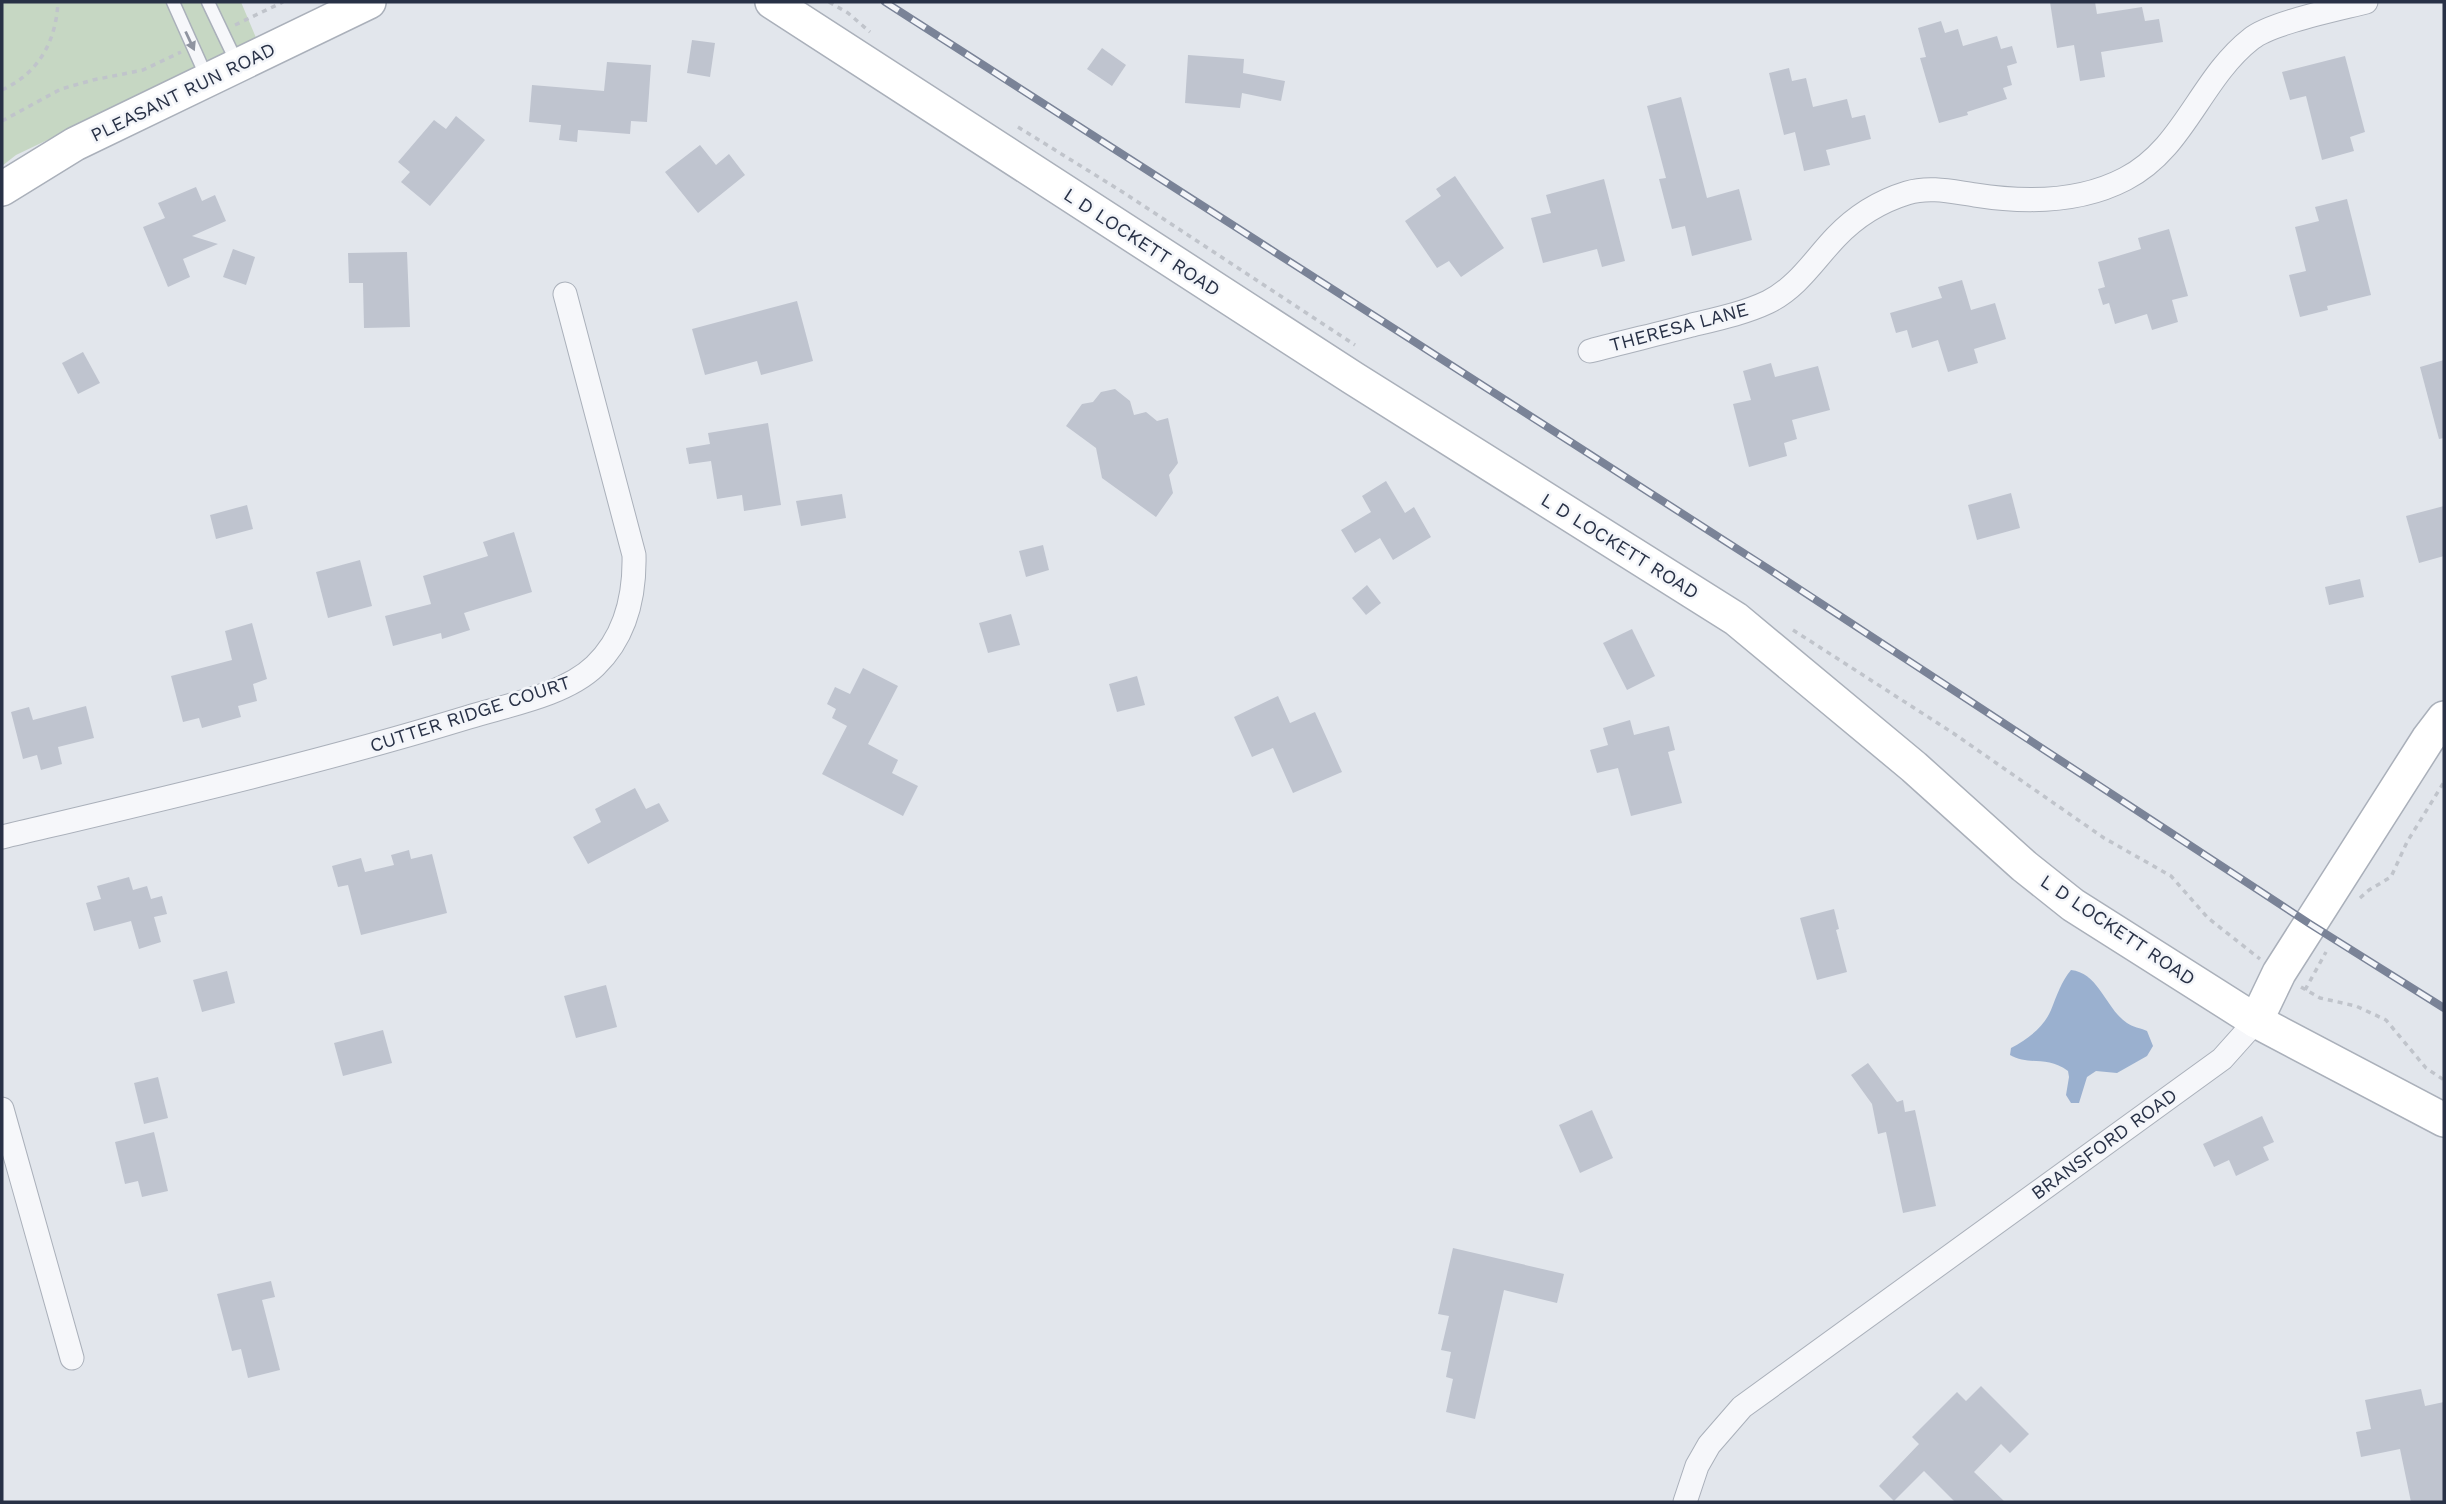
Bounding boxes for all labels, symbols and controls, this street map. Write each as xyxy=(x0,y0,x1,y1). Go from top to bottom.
one-way arrow xyxy=(184,31,196,51)
street label: PLEASANT RUN ROAD xyxy=(87,37,279,147)
street label: L D LOCKETT ROAD xyxy=(1060,183,1224,301)
street label: THERESA LANE xyxy=(1607,297,1751,357)
street label: L D LOCKETT ROAD xyxy=(1537,488,1703,604)
street label: CUTTER RIDGE COURT xyxy=(367,671,573,757)
street label: L D LOCKETT ROAD xyxy=(2036,870,2200,990)
street label: BRANSFORD ROAD xyxy=(2027,1083,2181,1205)

